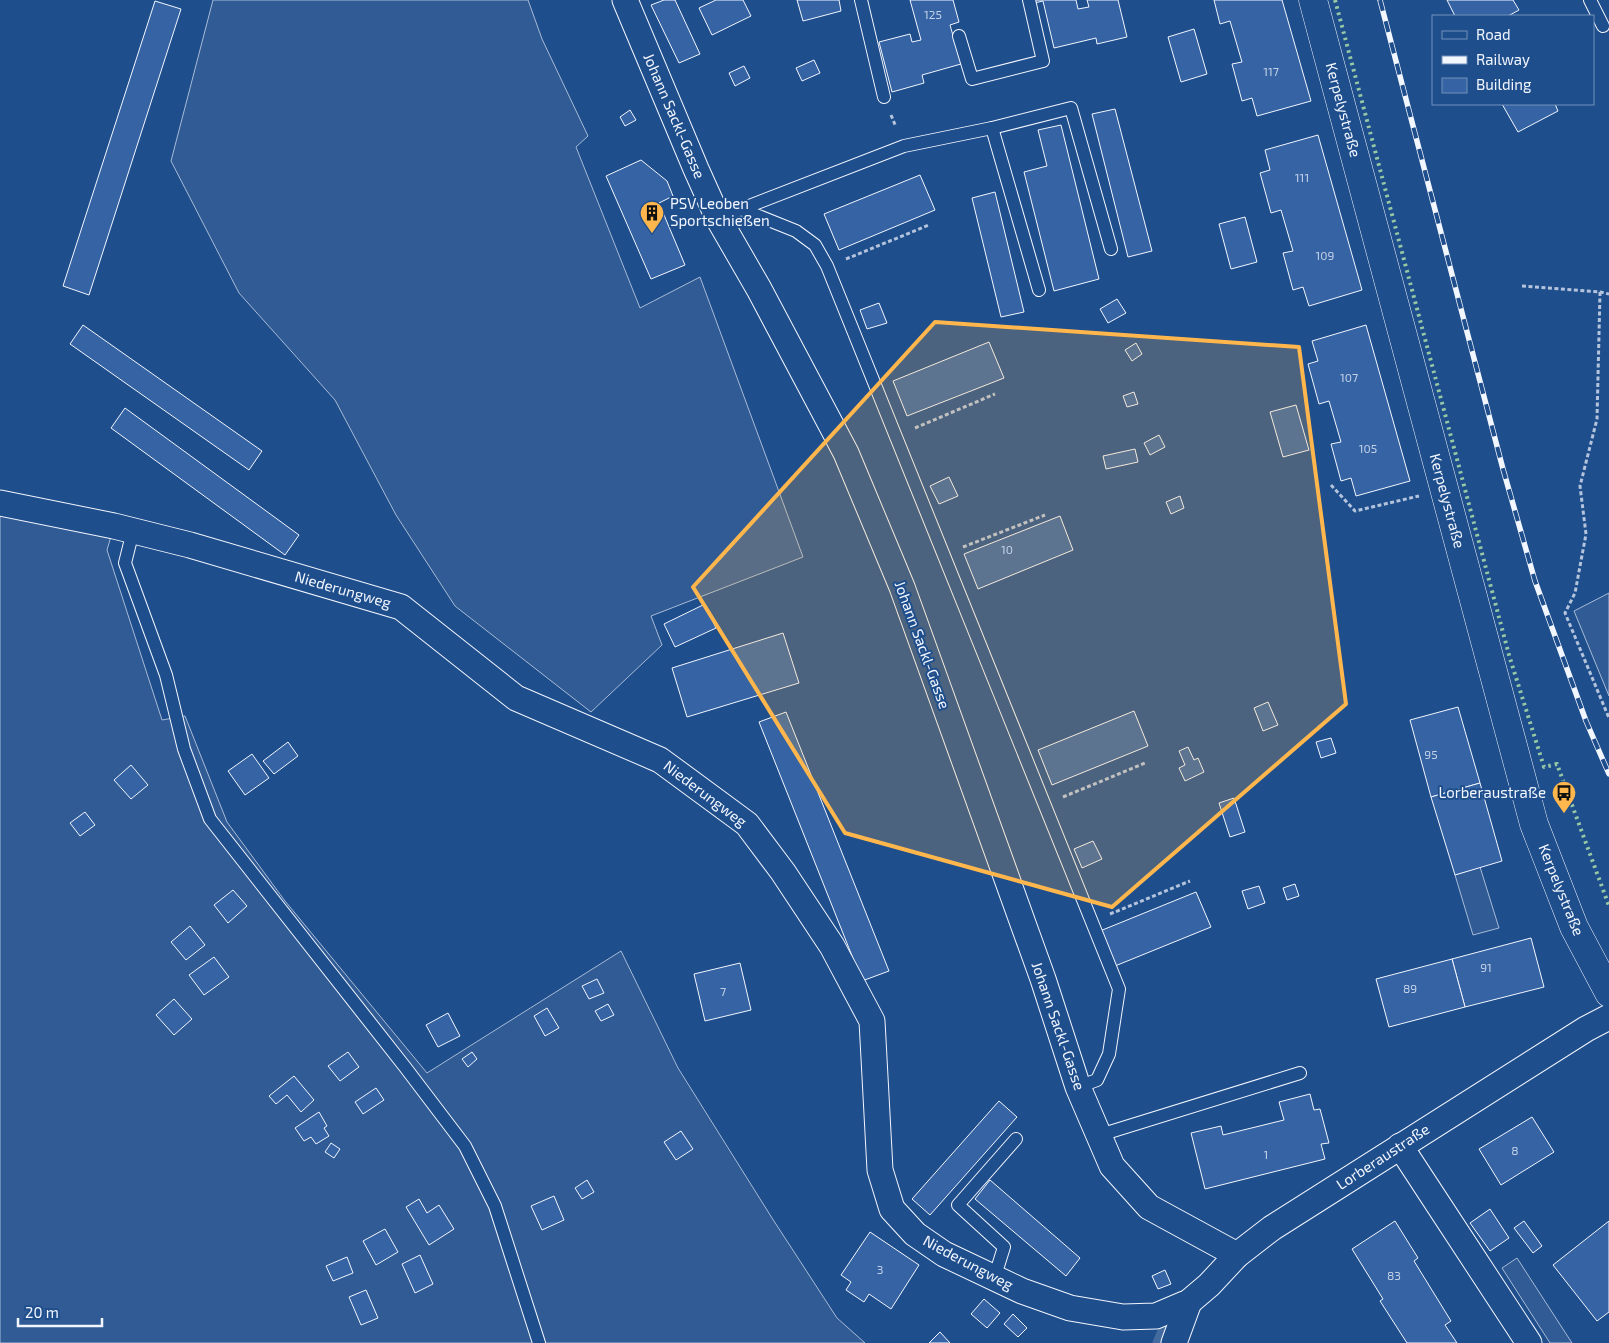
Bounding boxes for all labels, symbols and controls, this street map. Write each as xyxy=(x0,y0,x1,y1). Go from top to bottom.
house number: 125 xyxy=(924,7,942,21)
legend xyxy=(1432,15,1594,105)
text: Road xyxy=(1476,25,1511,43)
street label: Johann Sackl-Gasse xyxy=(640,50,710,181)
text: Railway xyxy=(1476,50,1530,68)
street label: Kerpelystraße xyxy=(1323,60,1365,159)
house number: 117 xyxy=(1263,64,1279,78)
text: Building xyxy=(1476,75,1532,93)
house number: 111 xyxy=(1295,170,1309,184)
place label: PSV Leoben Sportschießen xyxy=(670,194,770,229)
building icon: PSV Leoben Sportschießen xyxy=(639,200,665,234)
house number: 109 xyxy=(1316,248,1335,262)
house number: 107 xyxy=(1340,370,1358,384)
house number: 105 xyxy=(1359,441,1377,455)
street label: Kerpelystraße xyxy=(1427,451,1469,550)
house number: 10 xyxy=(1001,542,1013,556)
street label: Niederungweg xyxy=(293,567,394,612)
street label: Johann Sackl-Gasse xyxy=(891,578,954,711)
house number: 95 xyxy=(1424,747,1438,761)
street label: Niederungweg xyxy=(660,756,751,831)
bus stop icon: Lorberaustraße xyxy=(1551,780,1577,814)
place label: Lorberaustraße xyxy=(1439,783,1546,801)
street label: Kerpelystraße xyxy=(1535,841,1589,938)
street label: Johann Sackl-Gasse xyxy=(1028,959,1089,1092)
house number: 91 xyxy=(1480,960,1492,974)
house number: 89 xyxy=(1403,981,1417,995)
house number: 7 xyxy=(720,984,726,998)
street label: Lorberaustraße xyxy=(1333,1119,1432,1193)
house number: 8 xyxy=(1511,1143,1519,1157)
house number: 1 xyxy=(1264,1147,1268,1161)
street label: Niederungweg xyxy=(920,1231,1017,1294)
house number: 3 xyxy=(877,1262,883,1276)
house number: 83 xyxy=(1387,1268,1401,1282)
scale bar xyxy=(18,1296,101,1328)
text: 20 m xyxy=(25,1303,59,1321)

